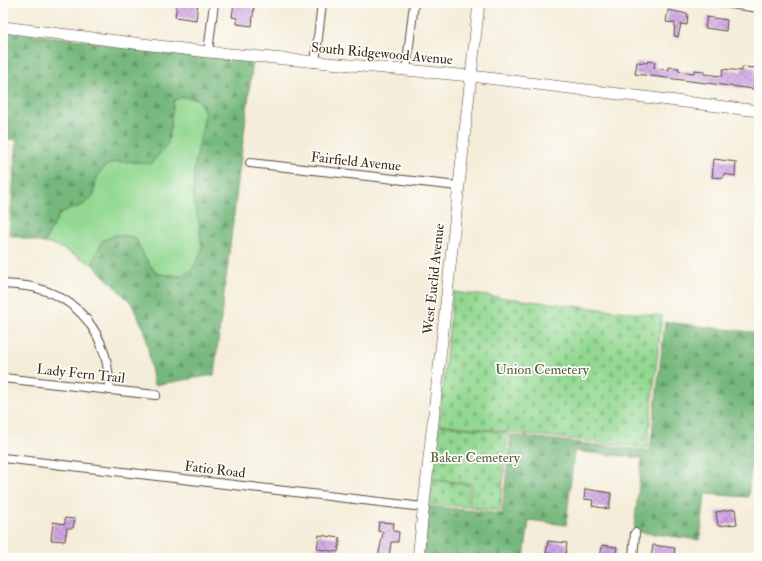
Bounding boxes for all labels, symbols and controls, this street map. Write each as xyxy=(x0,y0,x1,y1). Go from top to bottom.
street label: South Ridgewood Avenue xyxy=(310,39,454,68)
street label: Fairfield Avenue xyxy=(310,148,402,175)
street label: West Euclid Avenue xyxy=(419,222,448,336)
street label: Lady Fern Trail xyxy=(36,360,126,388)
park label: Union Cemetery xyxy=(495,361,590,379)
park label: Baker Cemetery xyxy=(430,449,521,467)
street label: Fatio Road xyxy=(183,457,246,482)

